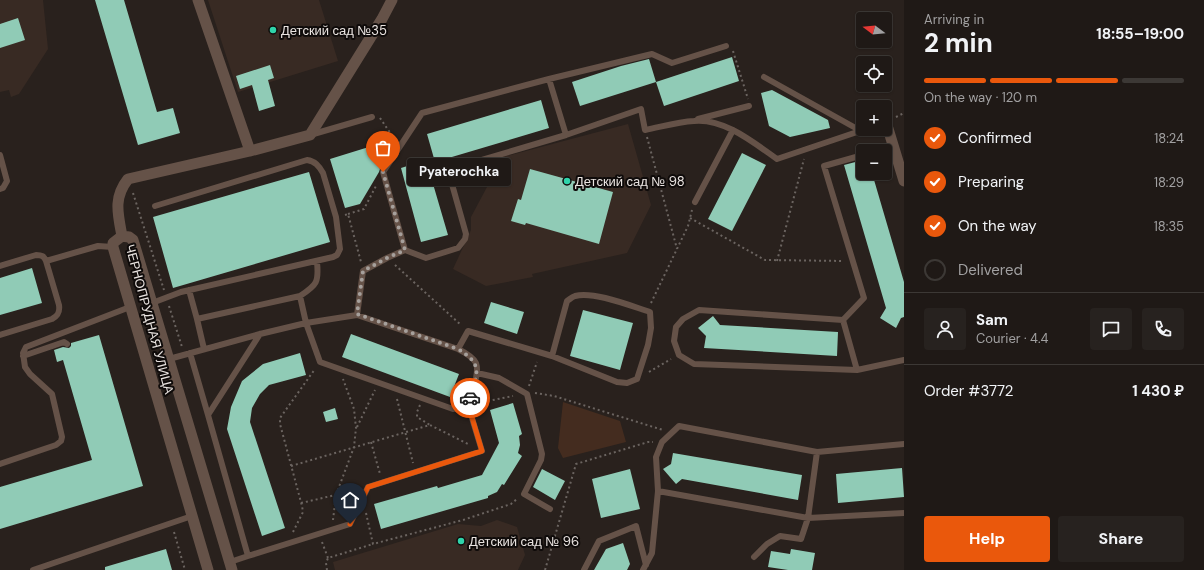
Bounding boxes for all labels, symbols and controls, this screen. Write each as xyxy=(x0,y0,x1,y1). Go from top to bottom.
text: Arriving in xyxy=(924,11,984,28)
north arrow xyxy=(856,12,892,48)
map controls xyxy=(856,12,892,180)
place label: Детский сад №35 xyxy=(281,22,387,39)
text: 18:55–19:00 xyxy=(1096,24,1184,44)
marker: Детский сад №35 xyxy=(268,25,278,35)
text: 2 min xyxy=(924,26,993,60)
button: locate xyxy=(856,56,892,92)
text: On the way · 120 m xyxy=(924,89,1037,106)
button: + xyxy=(856,100,892,136)
icon: check xyxy=(924,127,946,149)
text: Confirmed xyxy=(958,128,1032,148)
text: 18:24 xyxy=(1154,130,1184,147)
pin xyxy=(366,131,400,172)
icon: bag xyxy=(372,137,394,159)
button: − xyxy=(856,144,892,180)
callout: Pyaterochka xyxy=(407,158,511,186)
text: Pyaterochka xyxy=(419,163,499,180)
icon: check xyxy=(924,171,946,193)
text: Preparing xyxy=(958,172,1024,192)
place label: Детский сад № 98 xyxy=(575,173,685,190)
text: 18:29 xyxy=(1154,174,1184,191)
marker: Детский сад № 98 xyxy=(562,176,572,186)
icon: check xyxy=(924,215,946,237)
text: On the way xyxy=(958,216,1037,236)
text: 18:35 xyxy=(1154,218,1184,235)
street label: ЧЕРНОПРУДНАЯ УЛИЦА xyxy=(121,242,178,396)
text: Delivered xyxy=(958,260,1023,280)
button: person xyxy=(924,308,966,350)
button: chat xyxy=(1090,308,1132,350)
button: phone xyxy=(1142,308,1184,350)
text: Sam xyxy=(976,310,1008,330)
text: Courier · 4.4 xyxy=(976,330,1048,347)
courier xyxy=(450,378,490,418)
text: Order #3772 xyxy=(924,381,1013,401)
text: 1 430 ₽ xyxy=(1132,381,1184,401)
icon: car xyxy=(459,387,481,409)
pin xyxy=(333,483,367,524)
icon: home xyxy=(339,489,361,511)
button: Help xyxy=(924,516,1050,562)
button: Share xyxy=(1058,516,1184,562)
place label: Детский сад № 96 xyxy=(469,533,579,550)
marker: Детский сад № 96 xyxy=(456,536,466,546)

